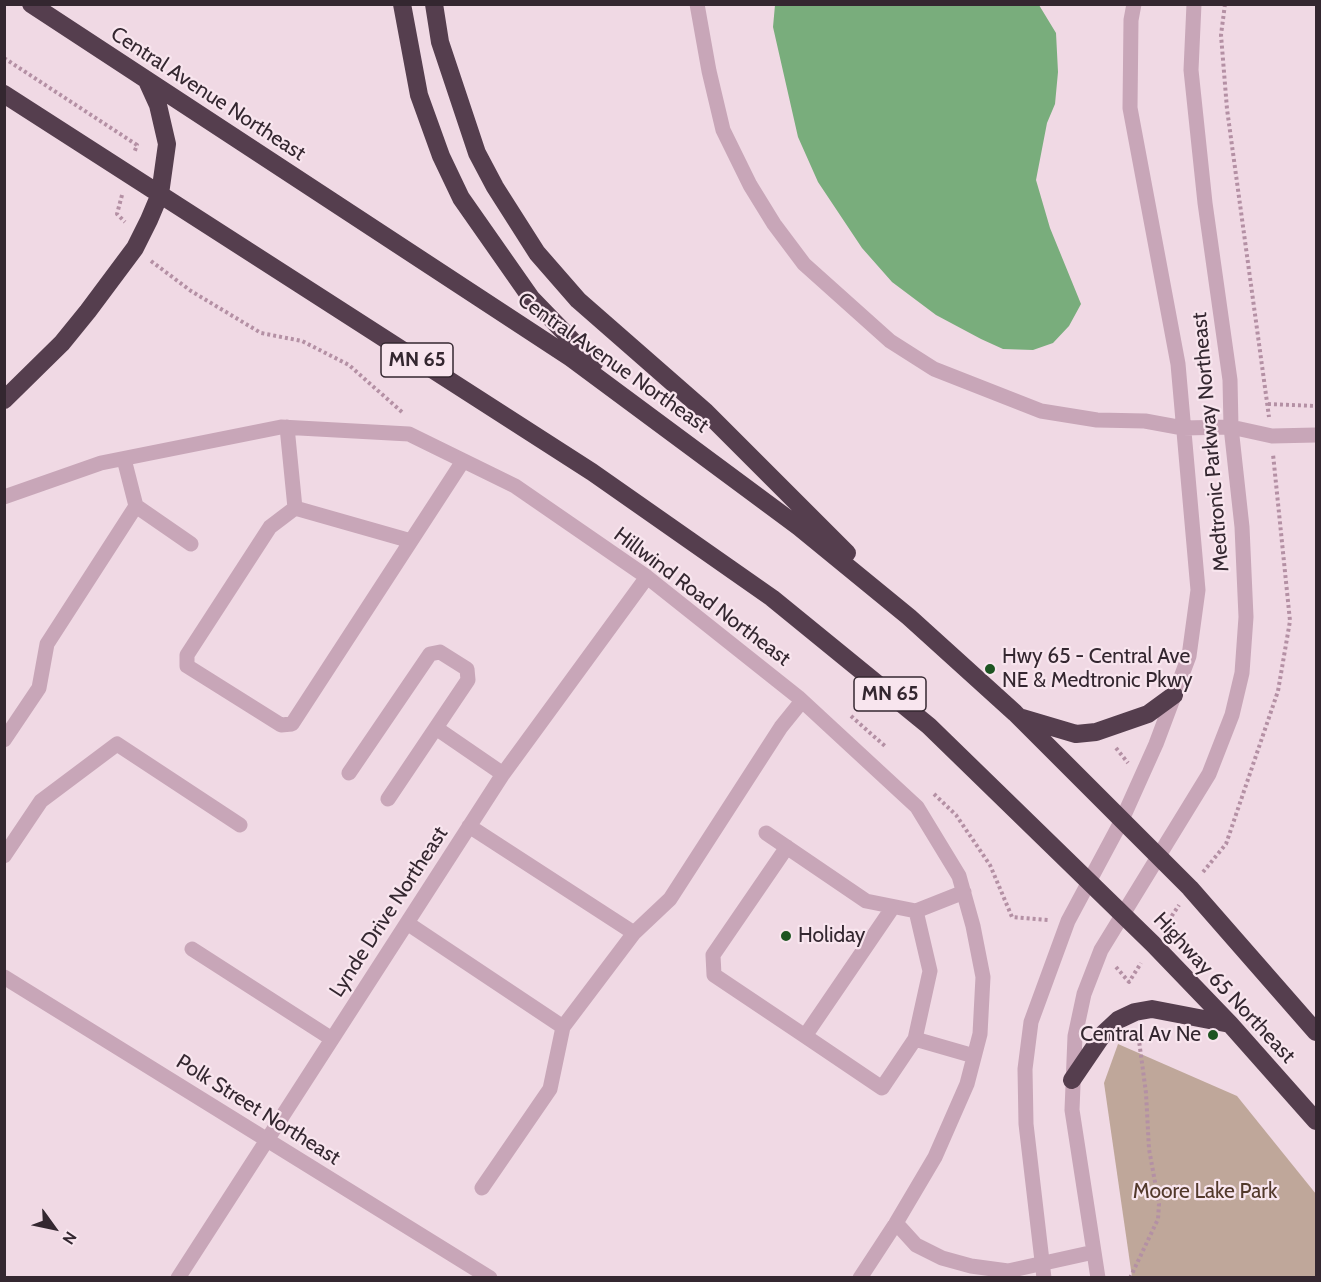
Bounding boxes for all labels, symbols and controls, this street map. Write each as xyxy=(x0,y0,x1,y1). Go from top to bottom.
street label: Central Avenue Northeast xyxy=(106,22,310,166)
street label: Central Avenue Northeast xyxy=(513,287,713,439)
street label: Medtronic Parkway Northeast xyxy=(1187,311,1235,573)
road number: MN 65 xyxy=(381,343,453,377)
street label: Hillwind Road Northeast xyxy=(609,522,795,672)
place label: Hwy 65 - Central Ave NE & Medtronic Pkwy xyxy=(1002,644,1192,694)
marker: Hwy 65 - Central Ave NE & Medtronic Pkwy xyxy=(983,662,997,676)
road number: MN 65 xyxy=(854,677,926,711)
street label: Lynde Drive Northeast xyxy=(325,822,453,1002)
street label: Highway 65 Northeast xyxy=(1148,907,1300,1069)
place label: Holiday xyxy=(798,923,865,949)
marker: Holiday xyxy=(779,929,793,943)
place label: Central Av Ne xyxy=(1080,1022,1201,1048)
marker: Central Av Ne xyxy=(1206,1028,1220,1042)
street label: Polk Street Northeast xyxy=(171,1049,345,1171)
park label: Moore Lake Park xyxy=(1133,1179,1277,1205)
north arrow xyxy=(24,1198,84,1258)
text: N xyxy=(58,1228,81,1248)

